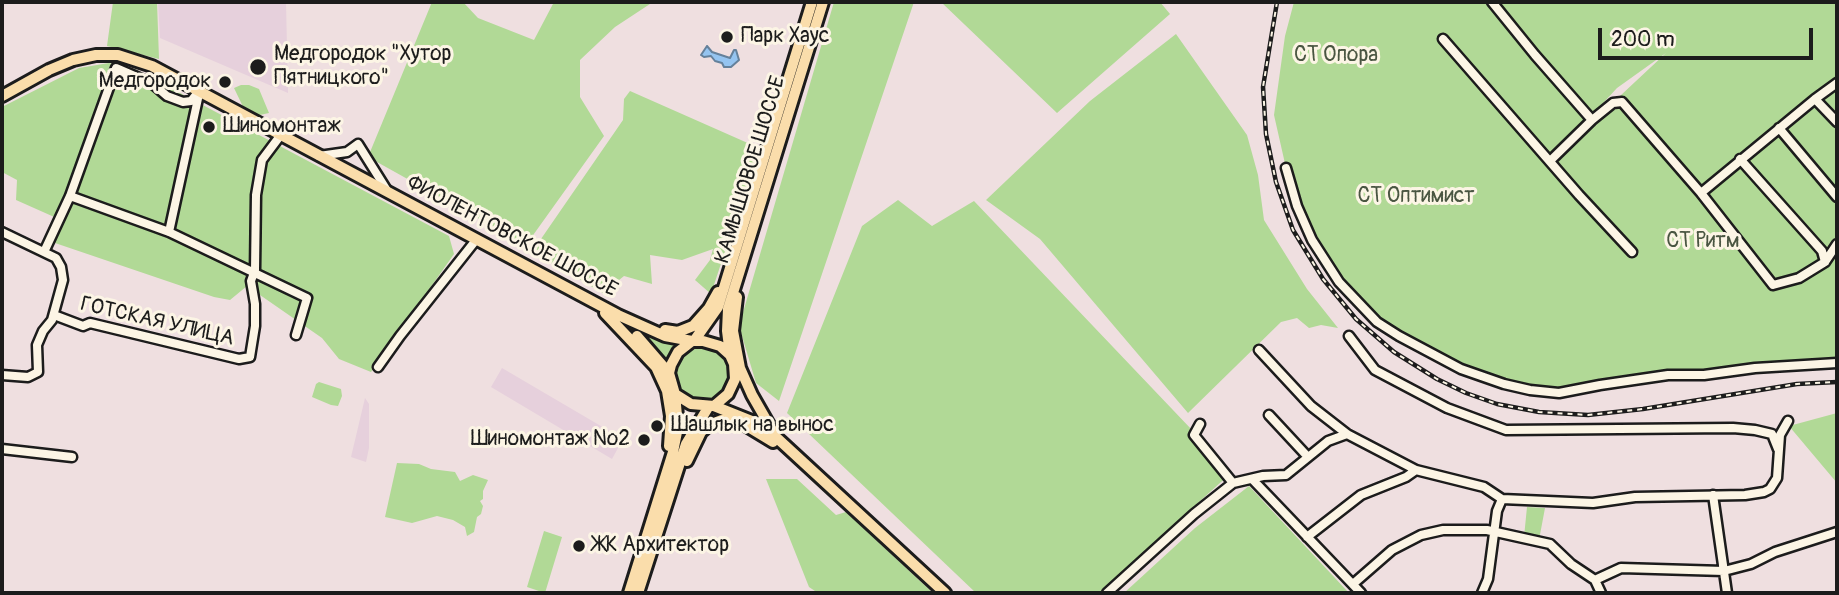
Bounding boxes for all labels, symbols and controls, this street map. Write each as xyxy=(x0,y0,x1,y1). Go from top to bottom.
scale bar xyxy=(1601,14,1816,58)
place label: Парк Хаус xyxy=(741,24,829,50)
text: 200 m xyxy=(1611,26,1675,53)
marker: Парк Хаус xyxy=(719,29,735,45)
place label: Медгородок "Хутор Пятницкого" xyxy=(274,42,451,92)
park label: СТ Опора xyxy=(1294,43,1378,69)
marker: Медгородок "Хутор Пятницкого" xyxy=(248,57,268,77)
place label: Медгородок xyxy=(99,69,211,95)
street label: КАМЫШОВОЕ ШОССЕ xyxy=(711,73,791,267)
marker: Медгородок xyxy=(217,74,233,90)
place label: Шиномонтаж xyxy=(223,114,341,140)
marker: Шиномонтаж xyxy=(201,119,217,135)
street label: ФИОЛЕНТОВСКОЕ ШОССЕ xyxy=(402,171,622,303)
park label: СТ Оптимист xyxy=(1357,184,1475,210)
park label: СТ Ритм xyxy=(1666,229,1740,255)
street label: ГОТСКАЯ УЛИЦА xyxy=(78,292,236,352)
place label: Шашлык на вынос xyxy=(671,413,834,439)
marker: Шашлык на вынос xyxy=(649,418,665,434)
place label: Шиномонтаж №2 xyxy=(471,427,630,453)
marker: Шиномонтаж №2 xyxy=(636,432,652,448)
place label: ЖК Архитектор xyxy=(593,533,729,559)
marker: ЖК Архитектор xyxy=(571,538,587,554)

